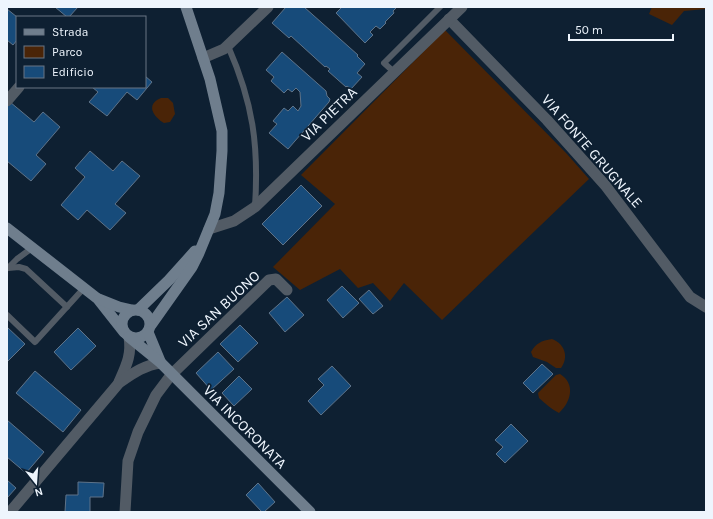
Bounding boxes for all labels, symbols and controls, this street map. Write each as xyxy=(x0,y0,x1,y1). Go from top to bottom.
legend xyxy=(16,16,146,88)
scale bar xyxy=(569,16,673,42)
text: 50 m xyxy=(575,23,603,37)
text: Strada xyxy=(52,25,88,39)
text: Parco xyxy=(52,45,82,59)
text: Edificio xyxy=(52,65,93,79)
street label: VIA PIETRA xyxy=(297,83,361,145)
street label: VIA FONTE GRUGNALE xyxy=(538,90,646,212)
street label: VIA SAN BUONO xyxy=(174,267,264,351)
street label: VIA INCORONATA xyxy=(199,381,291,473)
north arrow xyxy=(16,463,56,503)
text: N xyxy=(33,485,44,499)

